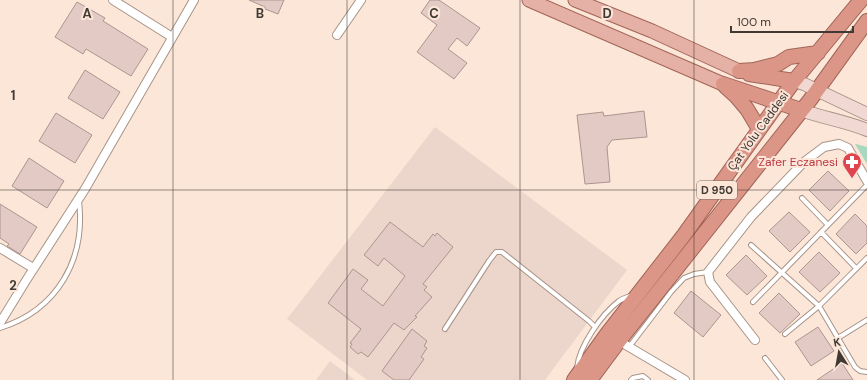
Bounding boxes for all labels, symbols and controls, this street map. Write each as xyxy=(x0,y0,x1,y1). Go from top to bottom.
text: A xyxy=(82,5,92,22)
text: B xyxy=(256,5,264,22)
text: C xyxy=(429,5,439,22)
text: D xyxy=(602,5,612,22)
scale bar xyxy=(731,8,853,34)
text: 100 m xyxy=(737,14,771,30)
text: 1 xyxy=(11,87,15,104)
street label: Çat Yolu Caddesi xyxy=(724,88,792,174)
pharmacy icon: Zafer Eczanesi xyxy=(841,151,863,179)
place label: Zafer Eczanesi xyxy=(758,154,838,170)
road number: D 950 xyxy=(697,181,737,199)
text: 2 xyxy=(9,277,17,294)
north arrow xyxy=(819,332,859,372)
text: K xyxy=(832,335,842,350)

